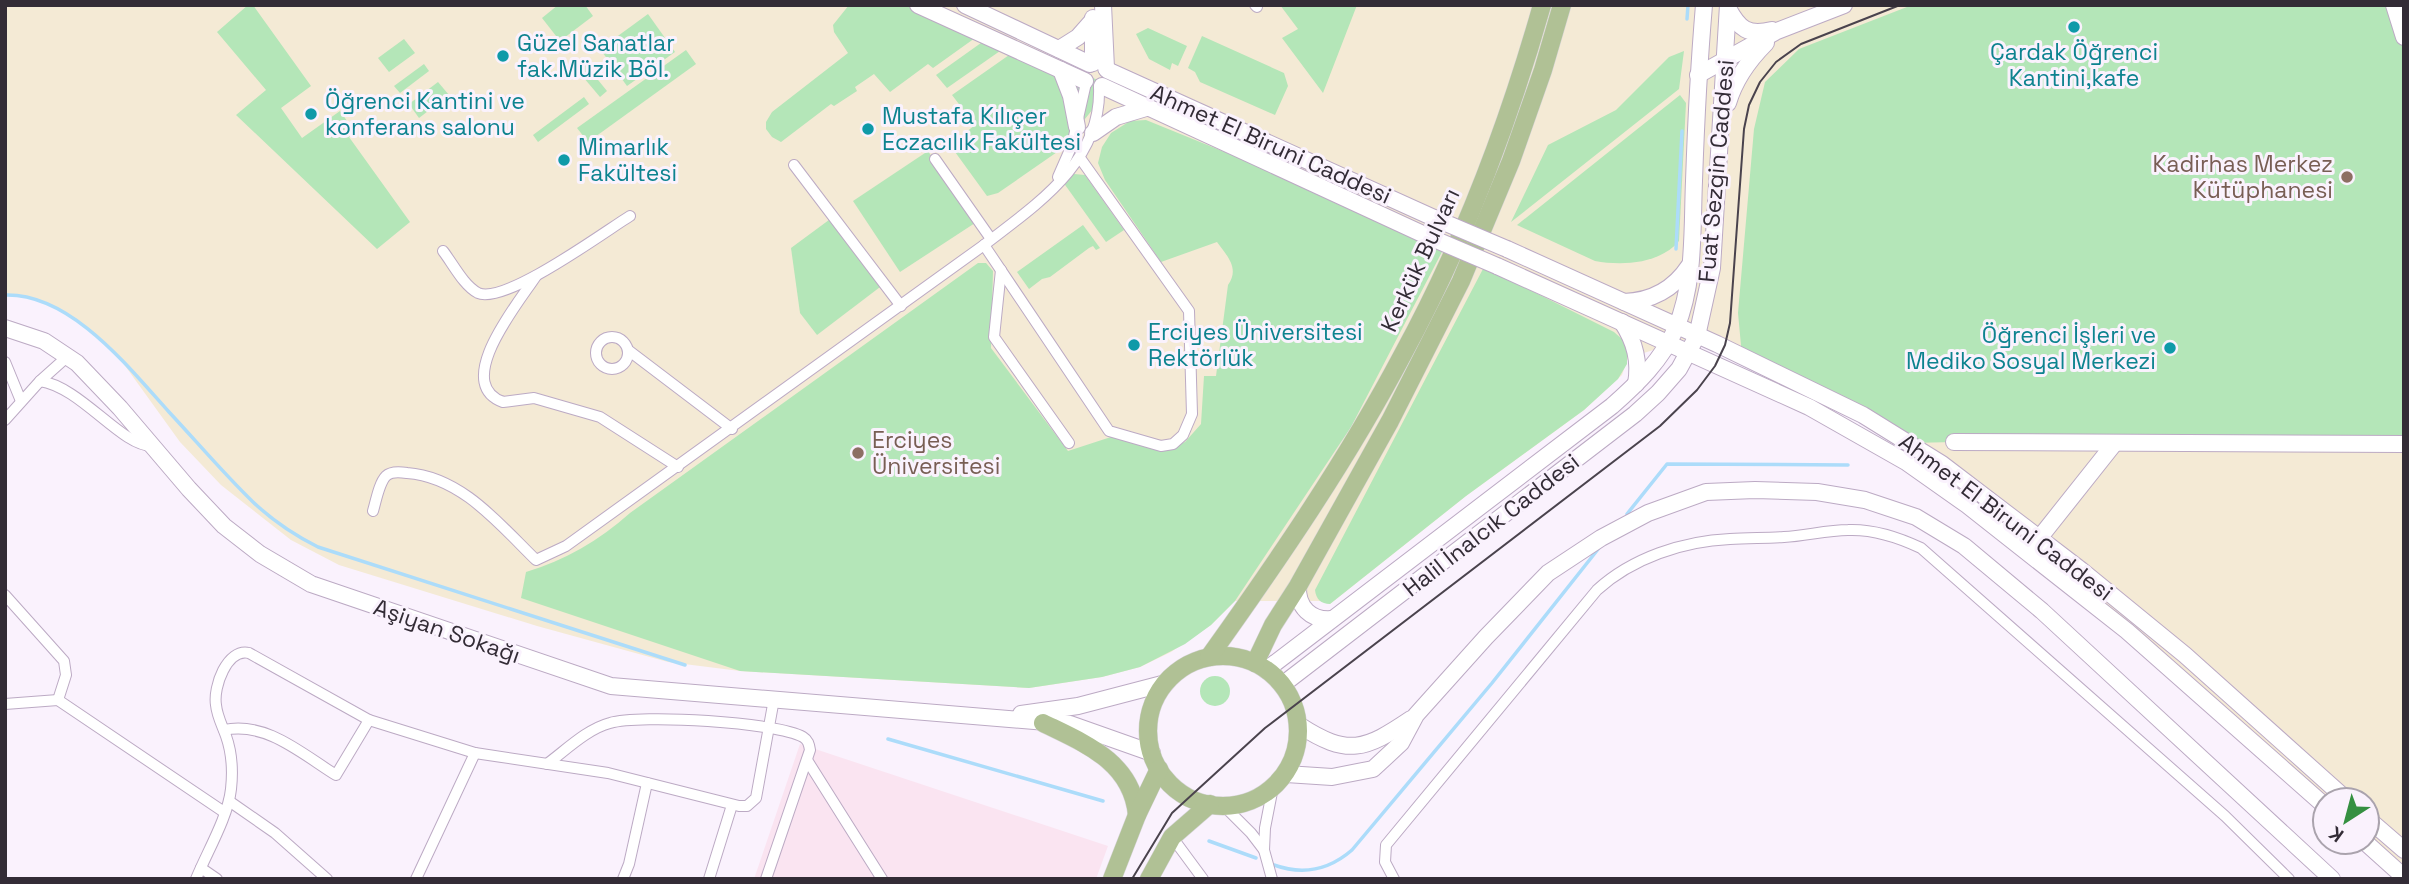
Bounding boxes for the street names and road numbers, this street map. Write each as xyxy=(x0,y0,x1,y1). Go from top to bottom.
street label: Fuat Sezgin Caddesi xyxy=(1691,58,1741,284)
street label: Ahmet El Biruni Caddesi xyxy=(1146,77,1396,211)
street label: Kerkük Bulvarı xyxy=(1374,183,1466,337)
street label: Ahmet El Biruni Caddesi xyxy=(1893,427,2119,607)
street label: Halil İnalcık Caddesi xyxy=(1397,447,1585,603)
street label: Aşiyan Sokağı xyxy=(370,592,524,670)

